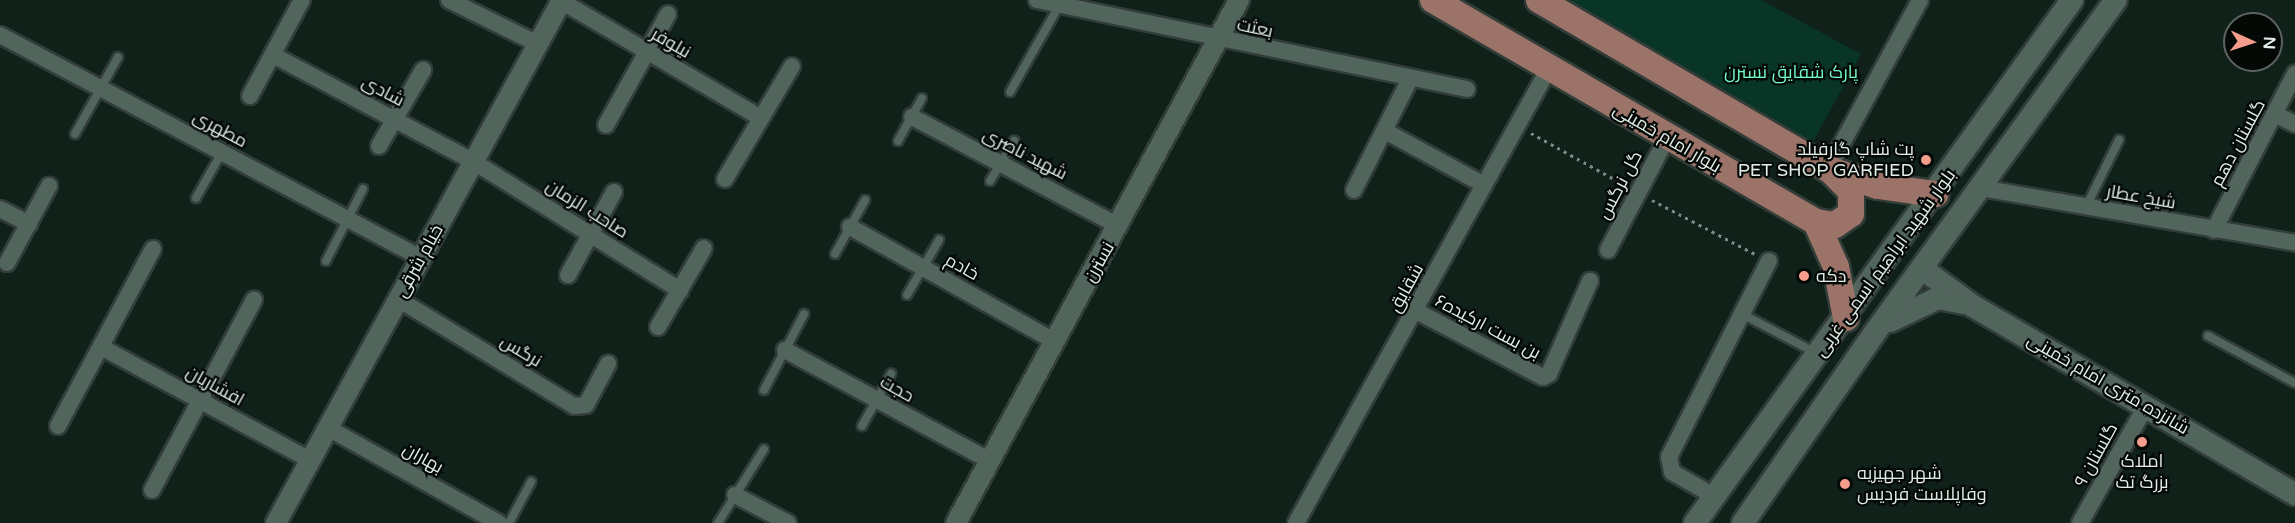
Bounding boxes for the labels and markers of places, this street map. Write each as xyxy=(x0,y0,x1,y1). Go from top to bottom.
place label: پت شاپ گارفیلد PET SHOP GARFIED xyxy=(1738,139,1914,182)
marker: پت شاپ گارفیلد PET SHOP GARFIED xyxy=(1919,153,1933,167)
place label: دکه xyxy=(1816,265,1846,287)
marker: دکه xyxy=(1797,269,1811,283)
marker: املاک بزرگ تک xyxy=(2135,435,2149,449)
place label: املاک بزرگ تک xyxy=(2115,451,2169,494)
place label: شهر جهیزیه وفاپلاست فردیس xyxy=(1857,463,1986,506)
marker: شهر جهیزیه وفاپلاست فردیس xyxy=(1838,477,1852,491)

